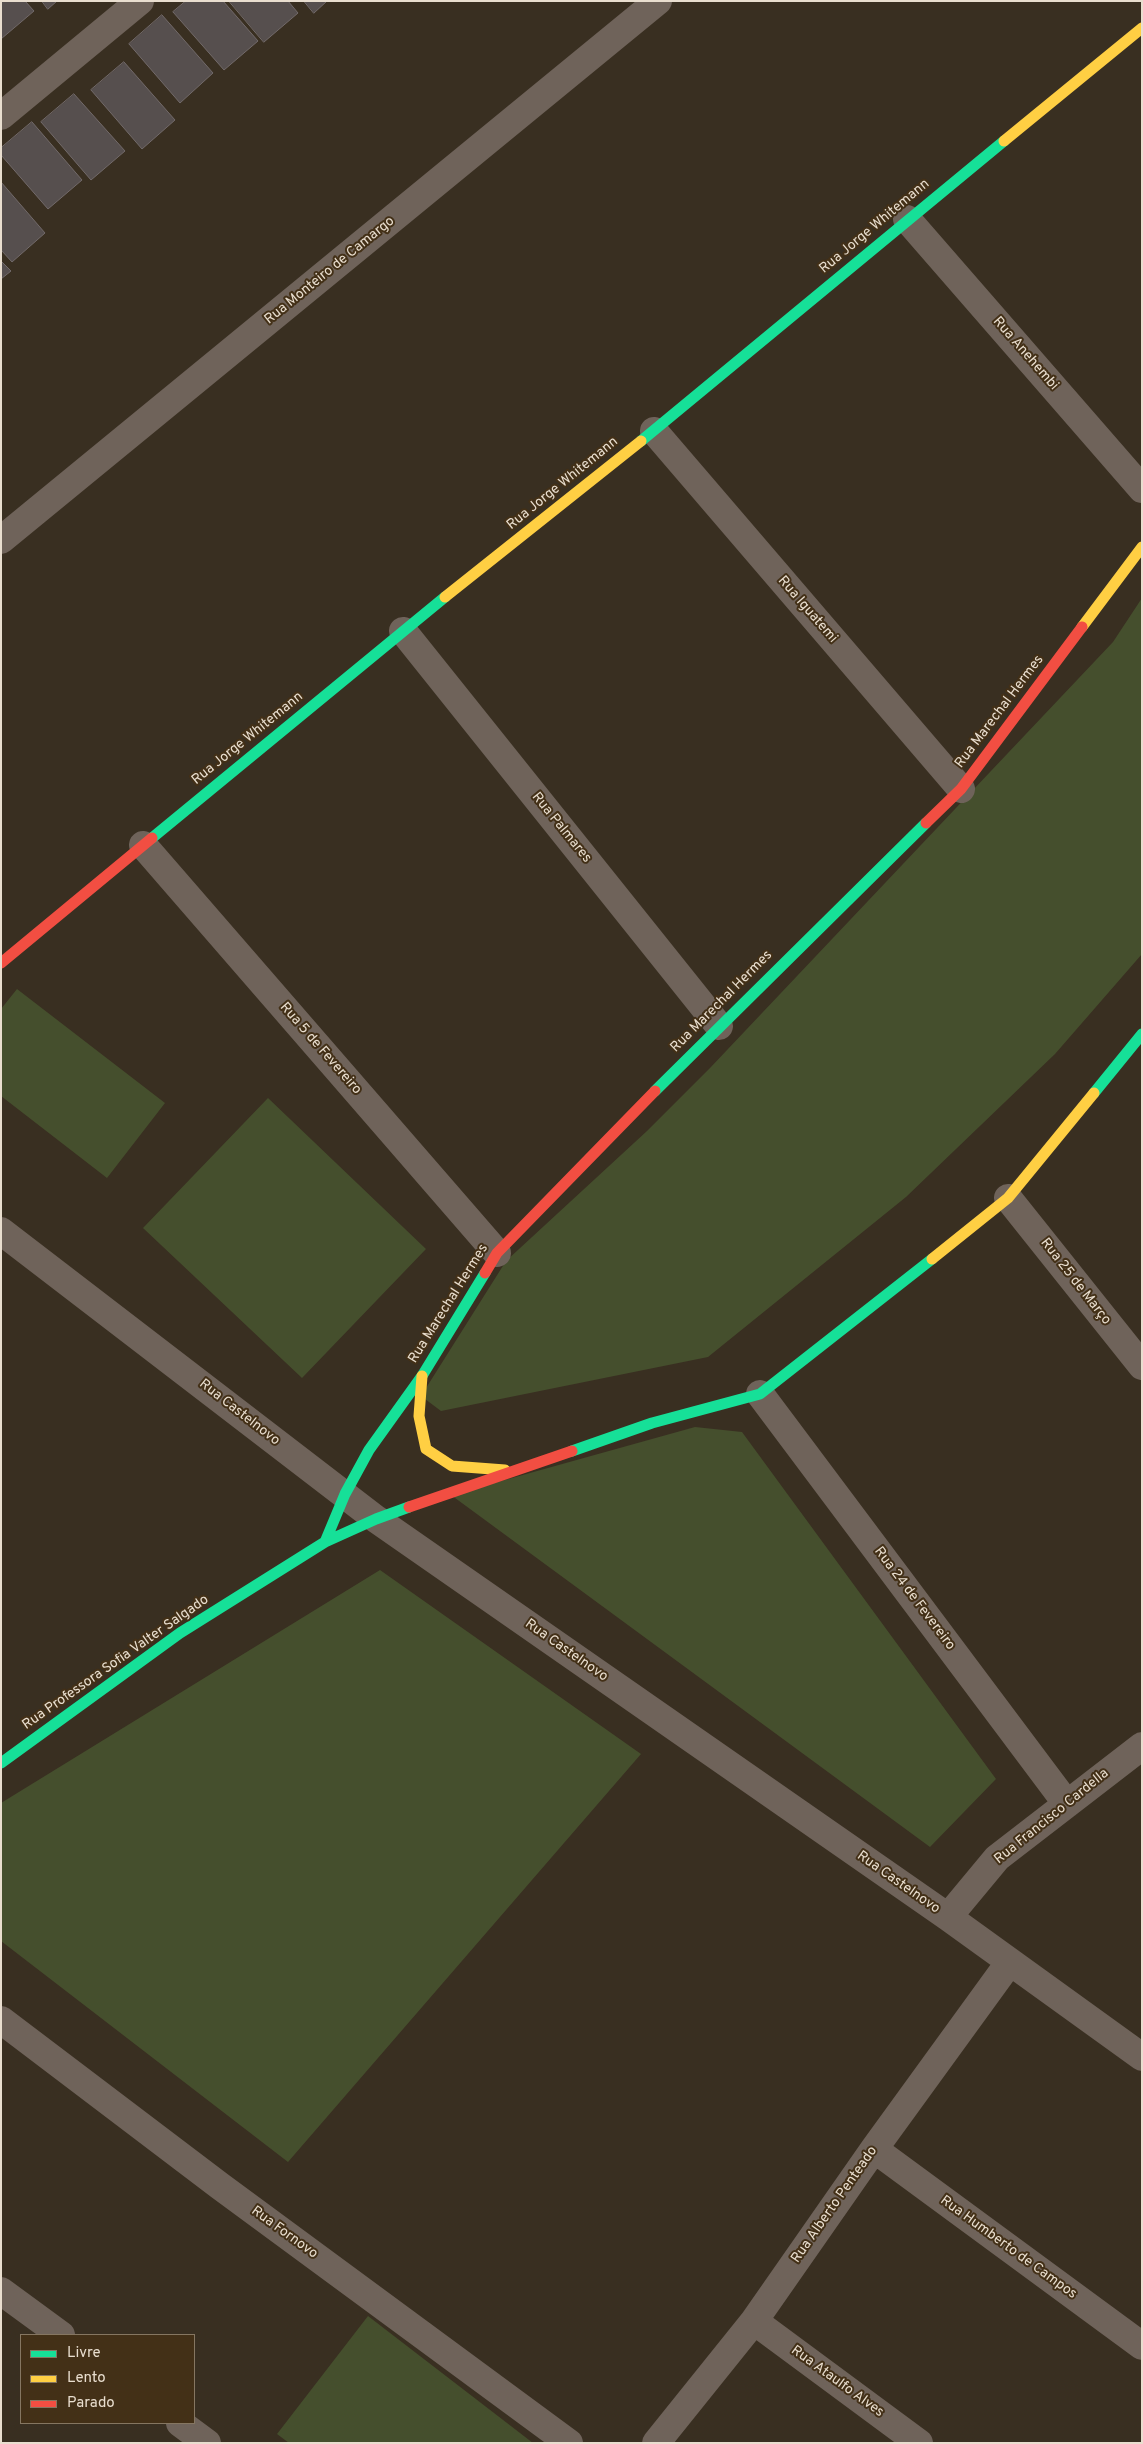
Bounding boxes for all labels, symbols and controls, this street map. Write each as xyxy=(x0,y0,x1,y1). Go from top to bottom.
street label: Rua Jorge Whitemann xyxy=(817,176,933,278)
street label: Rua Monteiro de Camargo xyxy=(262,213,398,329)
street label: Rua Anehembi xyxy=(989,314,1061,394)
street label: Rua Jorge Whitemann xyxy=(504,434,622,534)
street label: Rua Iguatemi xyxy=(773,573,841,647)
street label: Rua Marechal Hermes xyxy=(952,652,1048,772)
street label: Rua Jorge Whitemann xyxy=(189,689,307,789)
street label: Rua Palmares xyxy=(527,789,595,867)
street label: Rua Marechal Hermes xyxy=(668,948,776,1056)
street label: Rua 5 de Fevereiro xyxy=(276,1000,364,1098)
street label: Rua 25 de Março xyxy=(1036,1235,1114,1329)
street label: Rua Marechal Hermes xyxy=(406,1241,492,1367)
street label: Rua Castelnovo xyxy=(195,1376,283,1450)
street label: Rua 24 de Fevereiro xyxy=(870,1544,958,1654)
street label: Rua Professora Sofia Valter Salgado xyxy=(20,1592,212,1734)
street label: Rua Castelnovo xyxy=(521,1616,611,1686)
street label: Rua Francisco Cardella xyxy=(991,1766,1113,1868)
street label: Rua Castelnovo xyxy=(853,1848,943,1918)
street label: Rua Alberto Penteado xyxy=(788,2143,882,2267)
street label: Rua Humberto de Campos xyxy=(936,2193,1080,2303)
street label: Rua Fornovo xyxy=(247,2203,321,2263)
legend xyxy=(20,2334,195,2424)
street label: Rua Ataulfo Alves xyxy=(787,2343,887,2421)
text: Livre xyxy=(67,2344,101,2363)
text: Lento xyxy=(67,2369,106,2388)
text: Parado xyxy=(67,2394,115,2413)

